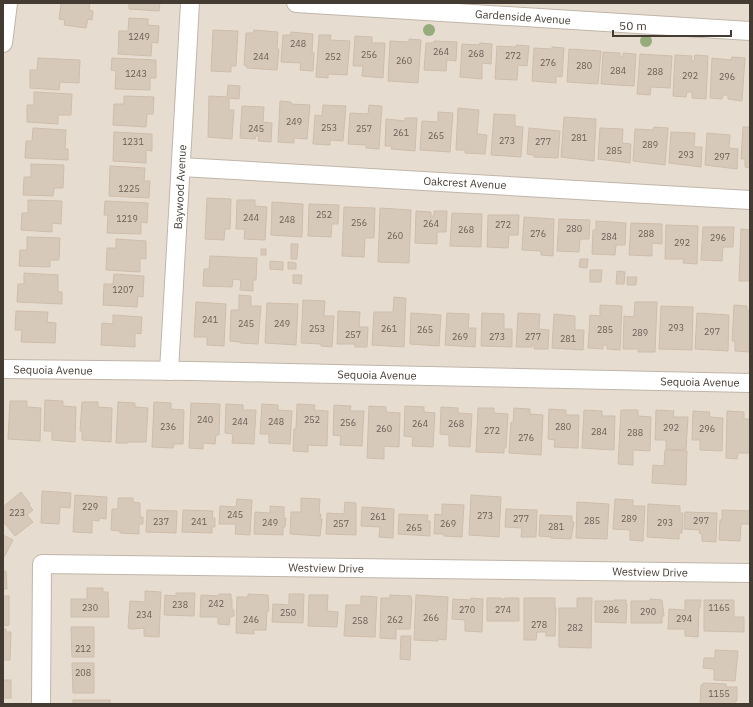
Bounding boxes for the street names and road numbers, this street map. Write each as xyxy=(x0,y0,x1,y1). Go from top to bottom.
street label: Gardenside Avenue xyxy=(475,7,571,27)
street label: Baywood Avenue xyxy=(171,144,189,230)
street label: Oakcrest Avenue xyxy=(423,174,507,192)
street label: Sequoia Avenue xyxy=(13,362,93,378)
street label: Sequoia Avenue xyxy=(337,367,417,383)
street label: Sequoia Avenue xyxy=(660,374,740,390)
street label: Westview Drive xyxy=(288,560,364,576)
street label: Westview Drive xyxy=(612,564,688,580)

